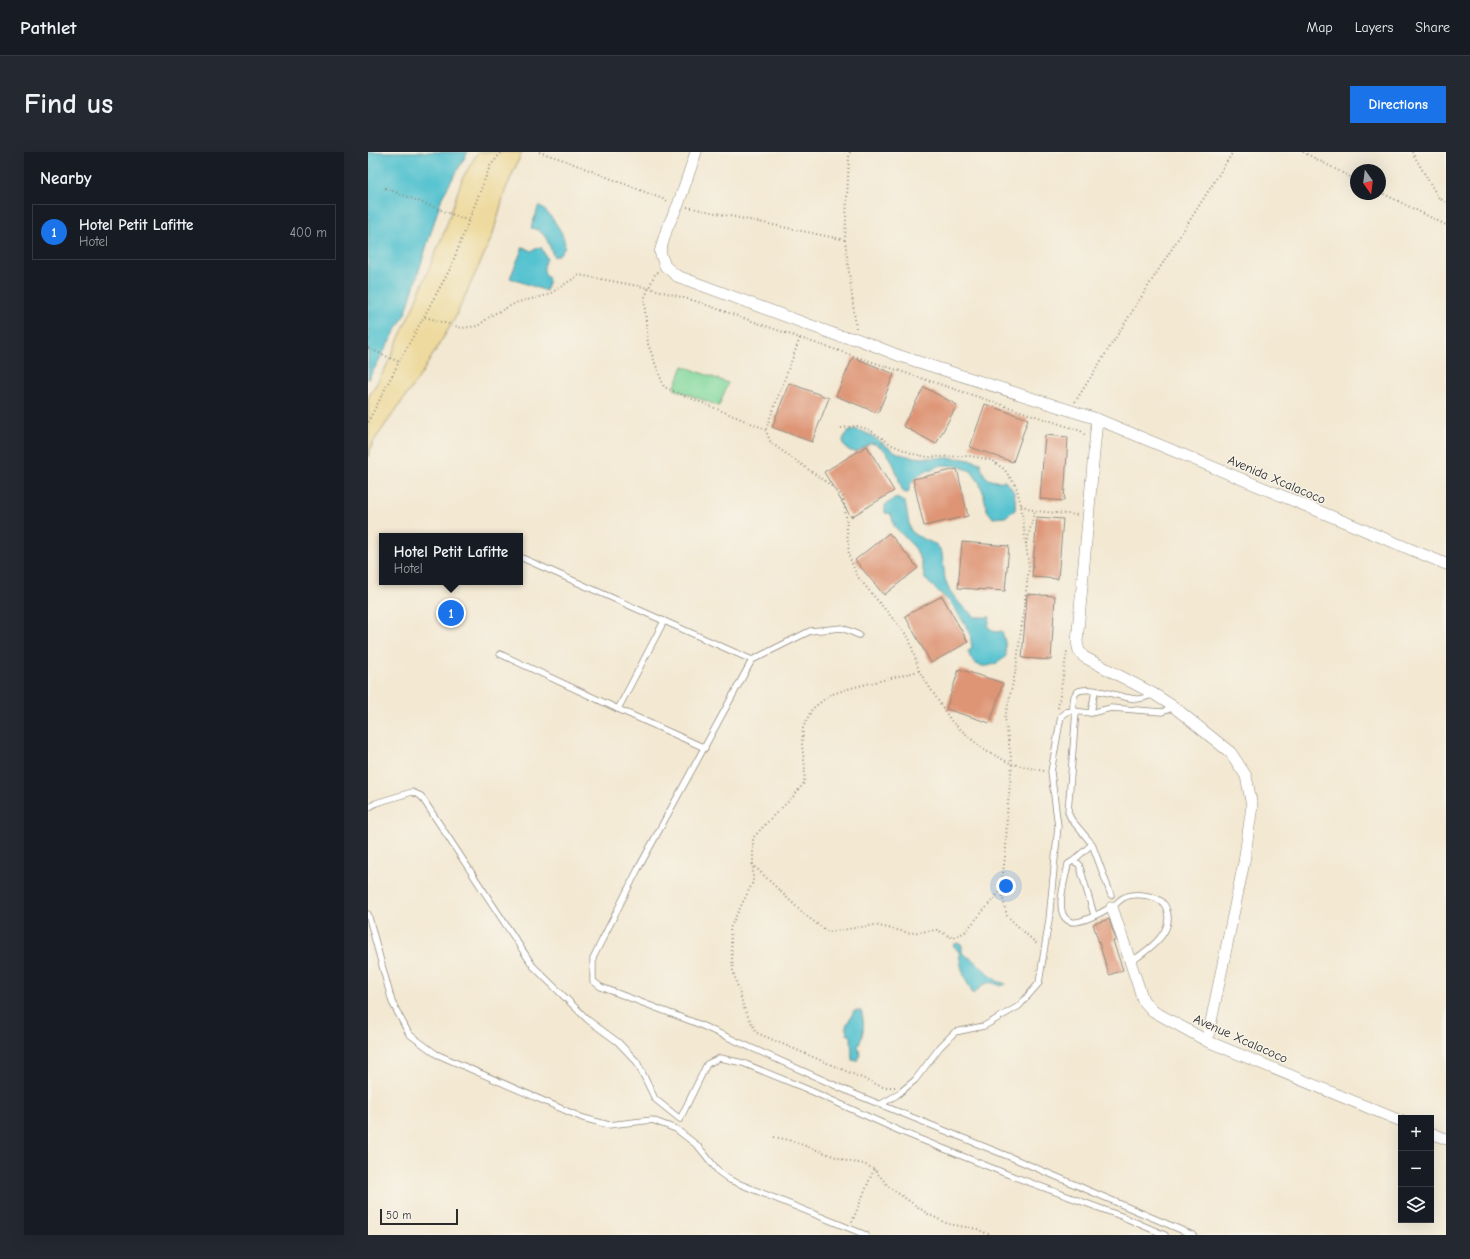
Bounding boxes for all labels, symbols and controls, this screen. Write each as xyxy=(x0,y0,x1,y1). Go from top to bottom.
text: Pathlet xyxy=(20,17,76,39)
text: Map xyxy=(1306,19,1333,36)
text: Layers xyxy=(1355,19,1393,36)
text: Share xyxy=(1415,19,1450,36)
button: Directions xyxy=(1350,86,1446,123)
text: Find us xyxy=(24,88,113,120)
north arrow xyxy=(1350,164,1386,200)
text: Nearby xyxy=(40,169,91,188)
text: Hotel Petit Lafitte xyxy=(79,216,193,234)
text: 1 xyxy=(51,225,57,240)
text: 400 m xyxy=(290,225,327,240)
text: Hotel xyxy=(79,234,108,249)
street label: Avenida Xcalacoco xyxy=(1226,452,1328,507)
popup xyxy=(379,533,523,585)
text: Hotel Petit Lafitte xyxy=(394,543,508,561)
text: Hotel xyxy=(394,561,423,576)
pin: 1 xyxy=(438,598,464,628)
your location xyxy=(996,876,1016,896)
street label: Avenue Xcalacoco xyxy=(1191,1011,1290,1066)
map controls xyxy=(1398,1115,1434,1223)
button: + xyxy=(1398,1115,1434,1151)
button: − xyxy=(1398,1151,1434,1187)
button: layers xyxy=(1398,1187,1434,1223)
scale bar xyxy=(380,1207,458,1226)
text: 50 m xyxy=(386,1209,411,1222)

